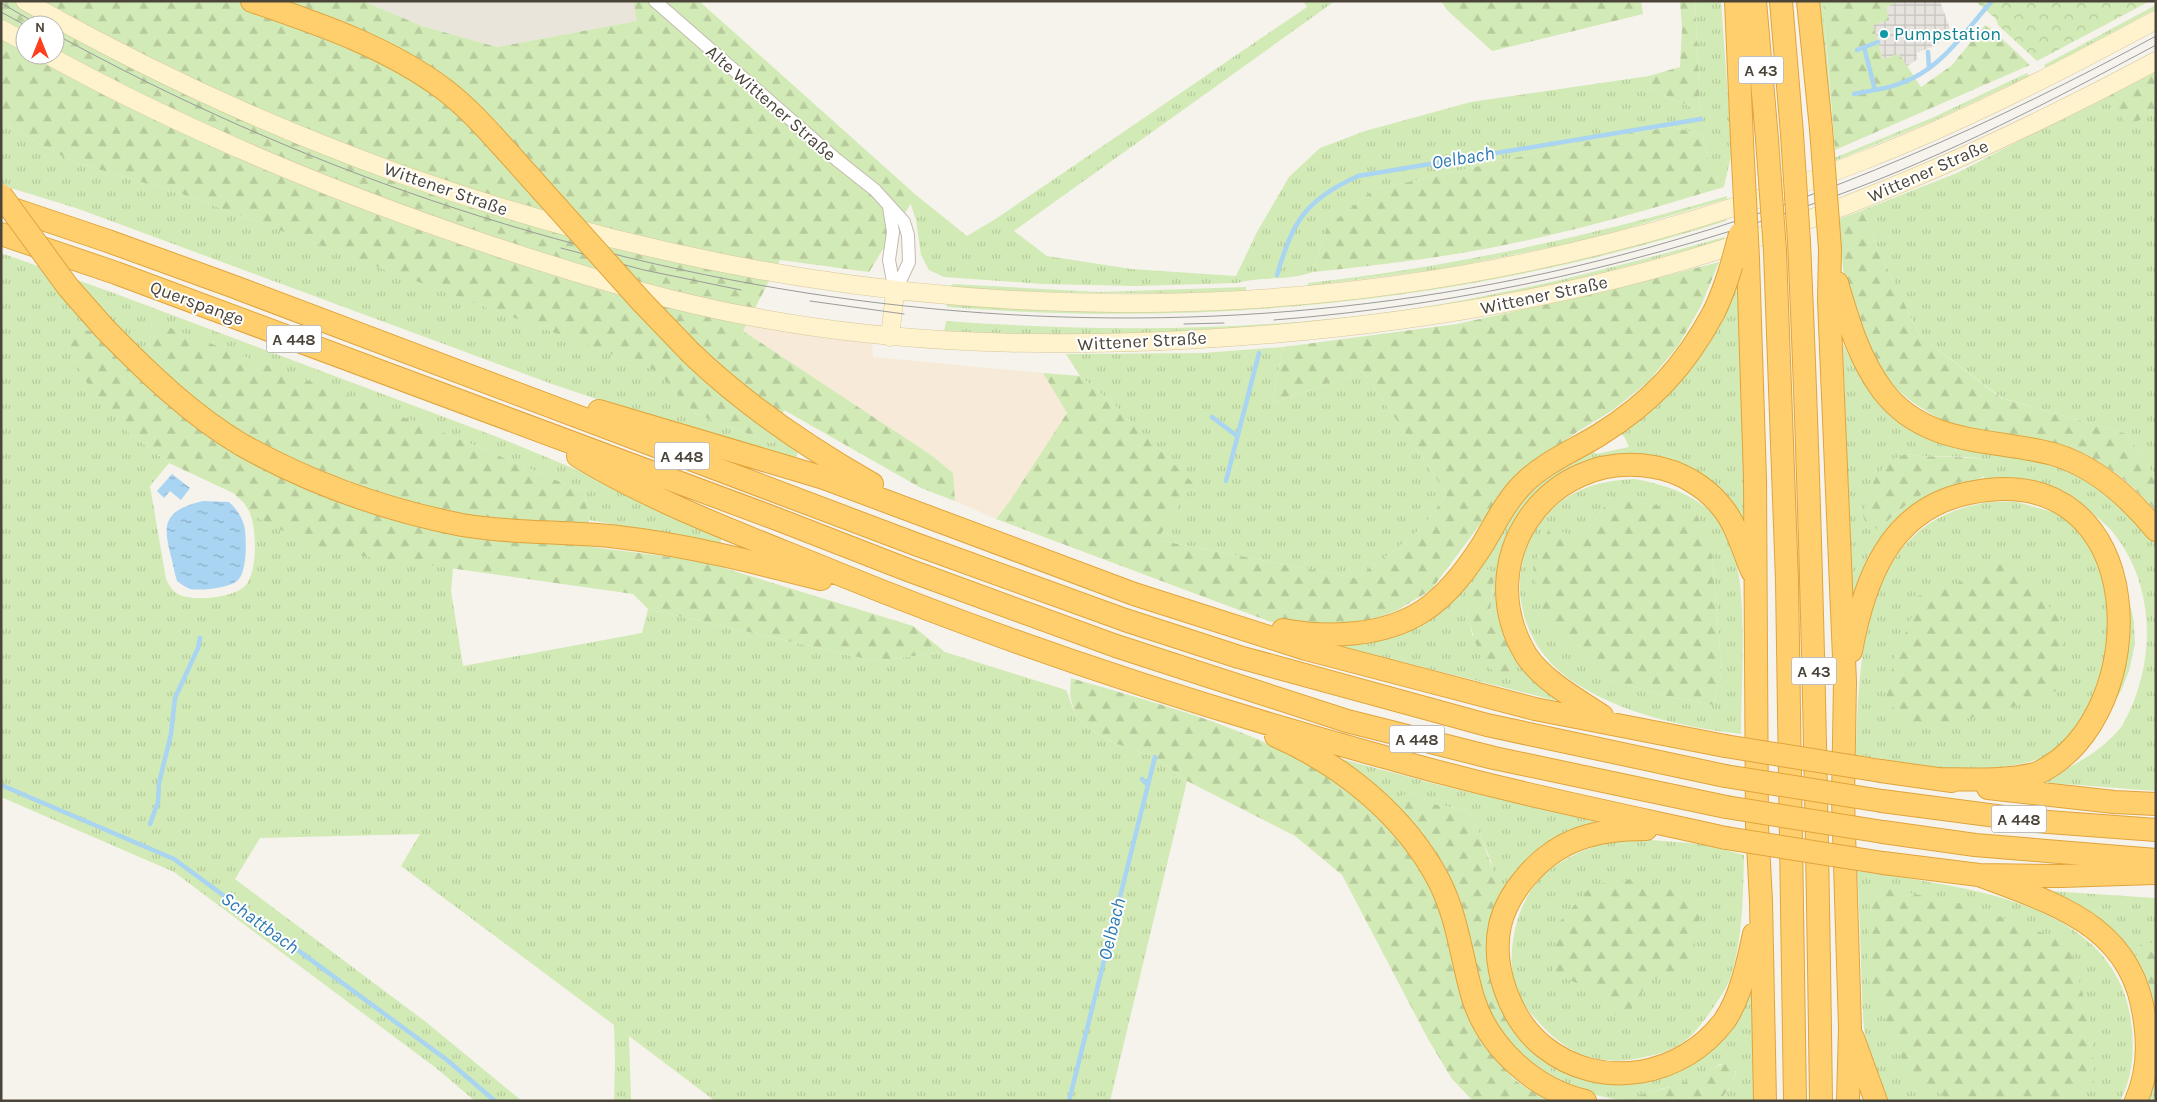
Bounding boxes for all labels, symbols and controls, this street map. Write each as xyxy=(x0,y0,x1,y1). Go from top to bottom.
north arrow xyxy=(15,15,65,65)
text: N xyxy=(35,19,45,36)
place label: Pumpstation xyxy=(1894,23,2001,45)
marker: Pumpstation xyxy=(1878,28,1890,40)
street label: Alte Wittener Straße xyxy=(701,41,841,165)
road number: A 43 xyxy=(1738,56,1784,84)
street label: Wittener Straße xyxy=(1864,135,1992,207)
water label: Oelbach xyxy=(1430,142,1496,174)
street label: Wittener Straße xyxy=(381,158,511,220)
street label: Wittener Straße xyxy=(1478,271,1610,319)
street label: Querspange xyxy=(147,276,247,330)
road number: A 448 xyxy=(266,326,322,352)
street label: Wittener Straße xyxy=(1077,327,1207,355)
road number: A 448 xyxy=(654,442,710,470)
road number: A 43 xyxy=(1792,658,1836,684)
road number: A 448 xyxy=(1390,726,1444,752)
road number: A 448 xyxy=(1992,806,2046,832)
water label: Schattbach xyxy=(217,887,303,959)
water label: Oelbach xyxy=(1094,896,1130,962)

